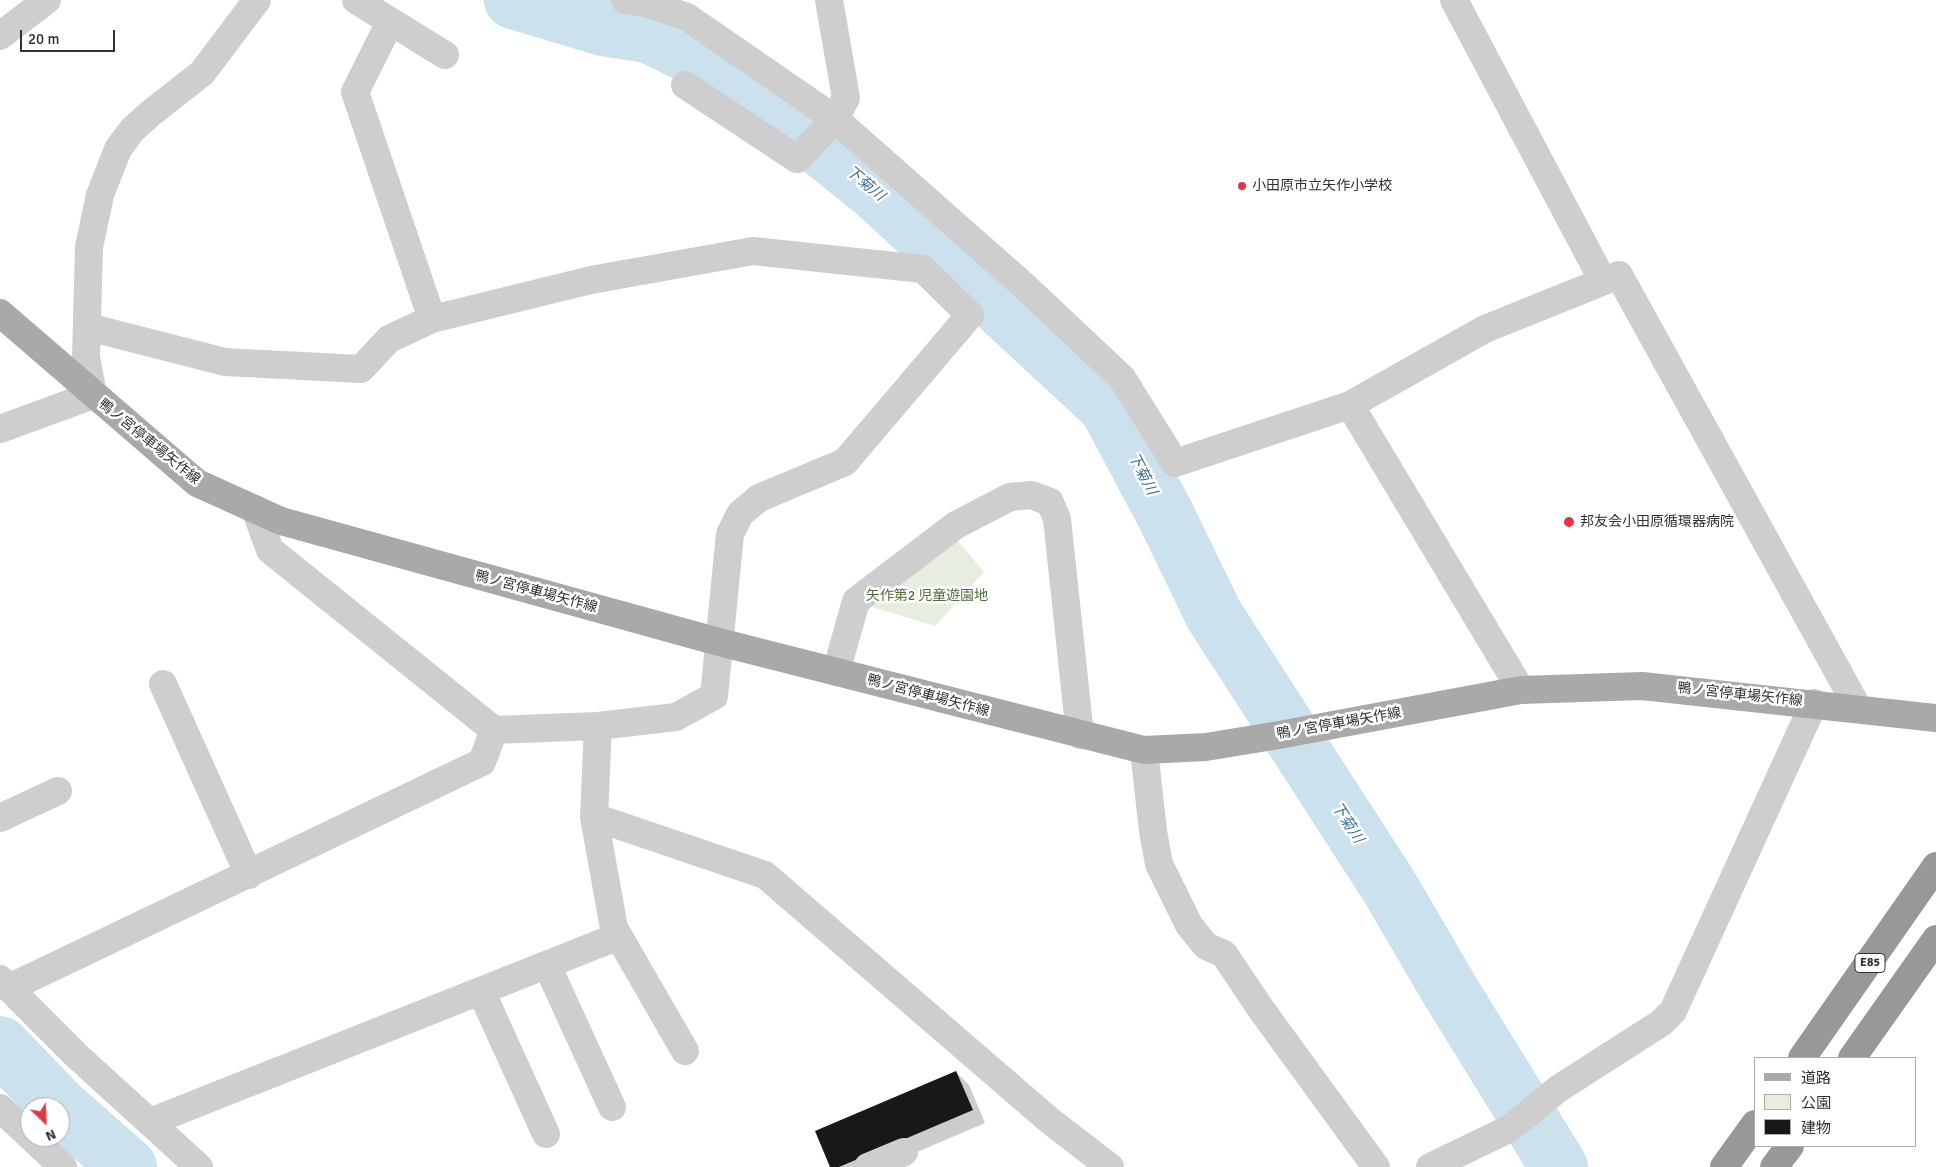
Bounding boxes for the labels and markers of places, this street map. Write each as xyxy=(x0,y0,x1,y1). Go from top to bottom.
place label: 小田原市立矢作小学校 xyxy=(1252,178,1392,194)
marker: 小田原市立矢作小学校 xyxy=(1236,180,1248,192)
place label: 邦友会小田原循環器病院 xyxy=(1580,514,1734,530)
marker: 邦友会小田原循環器病院 xyxy=(1562,515,1576,529)

